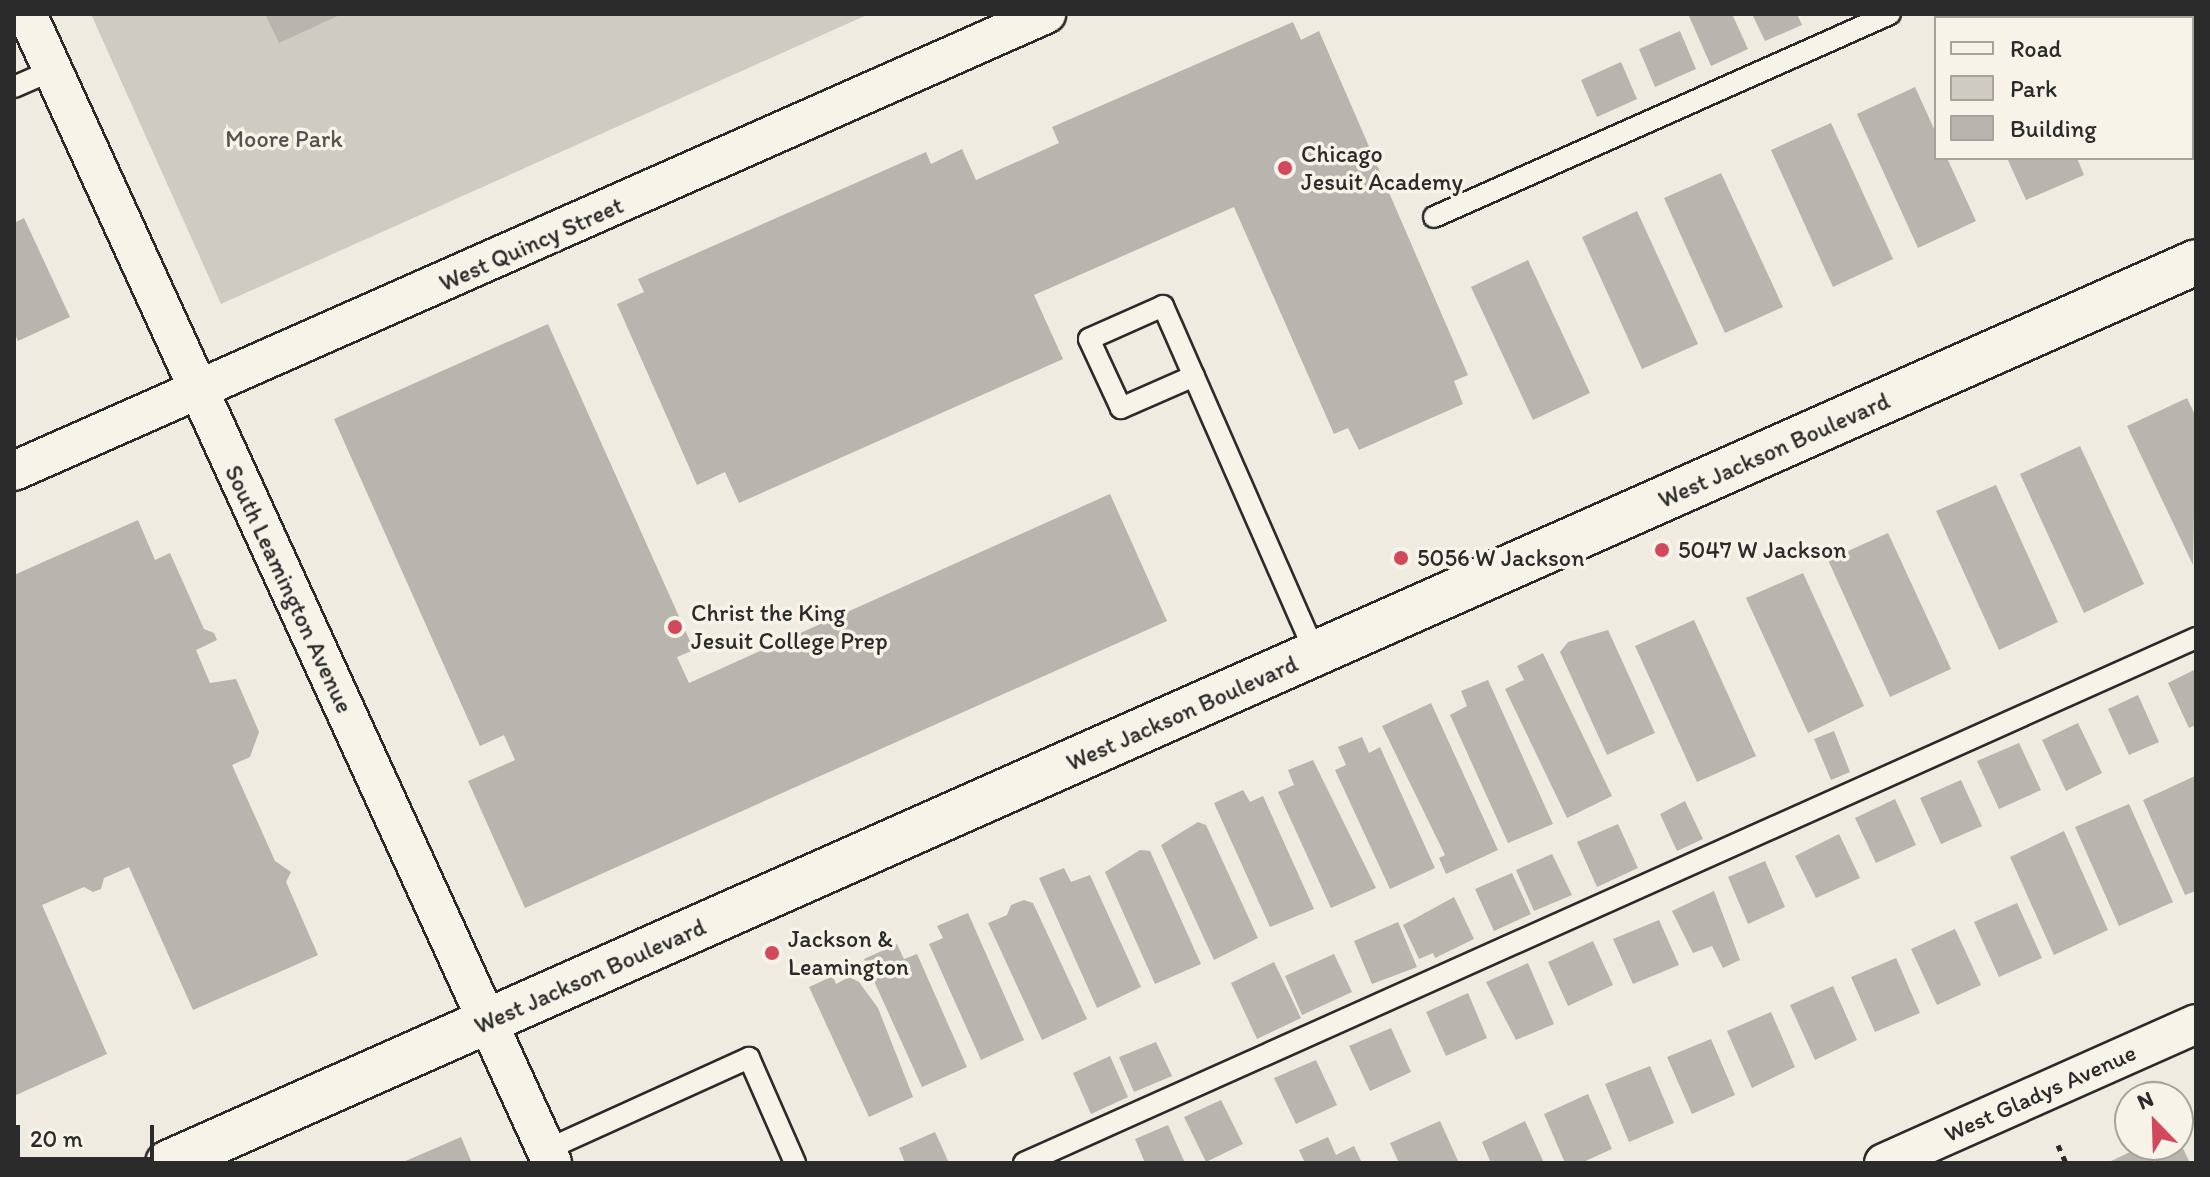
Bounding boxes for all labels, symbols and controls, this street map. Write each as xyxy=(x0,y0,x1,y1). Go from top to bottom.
legend xyxy=(1934,16,2194,160)
text: Road xyxy=(2010,34,2062,63)
text: Park xyxy=(2010,74,2057,103)
text: Building xyxy=(2010,114,2097,143)
park label: Moore Park xyxy=(225,125,343,153)
place label: Chicago Jesuit Academy xyxy=(1301,140,1463,196)
marker: Chicago Jesuit Academy xyxy=(1276,159,1294,177)
street label: West Quincy Street xyxy=(435,191,627,297)
street label: West Jackson Boulevard xyxy=(1653,386,1895,514)
street label: South Leamington Avenue xyxy=(220,462,358,716)
place label: 5047 W Jackson xyxy=(1678,536,1847,564)
marker: 5047 W Jackson xyxy=(1653,541,1671,559)
place label: 5056 W Jackson xyxy=(1417,544,1585,572)
marker: 5056 W Jackson xyxy=(1392,549,1410,567)
place label: Christ the King Jesuit College Prep xyxy=(691,599,887,655)
marker: Christ the King Jesuit College Prep xyxy=(666,618,684,636)
street label: West Jackson Boulevard xyxy=(1061,649,1303,777)
street label: West Jackson Boulevard xyxy=(469,912,711,1040)
place label: Jackson & Leamington xyxy=(788,925,909,981)
marker: Jackson & Leamington xyxy=(763,944,781,962)
street label: West Gladys Avenue xyxy=(1939,1038,2141,1148)
north arrow xyxy=(2114,1081,2194,1161)
text: N xyxy=(2133,1085,2157,1116)
scale bar xyxy=(20,1109,158,1159)
text: 20 m xyxy=(30,1124,83,1153)

